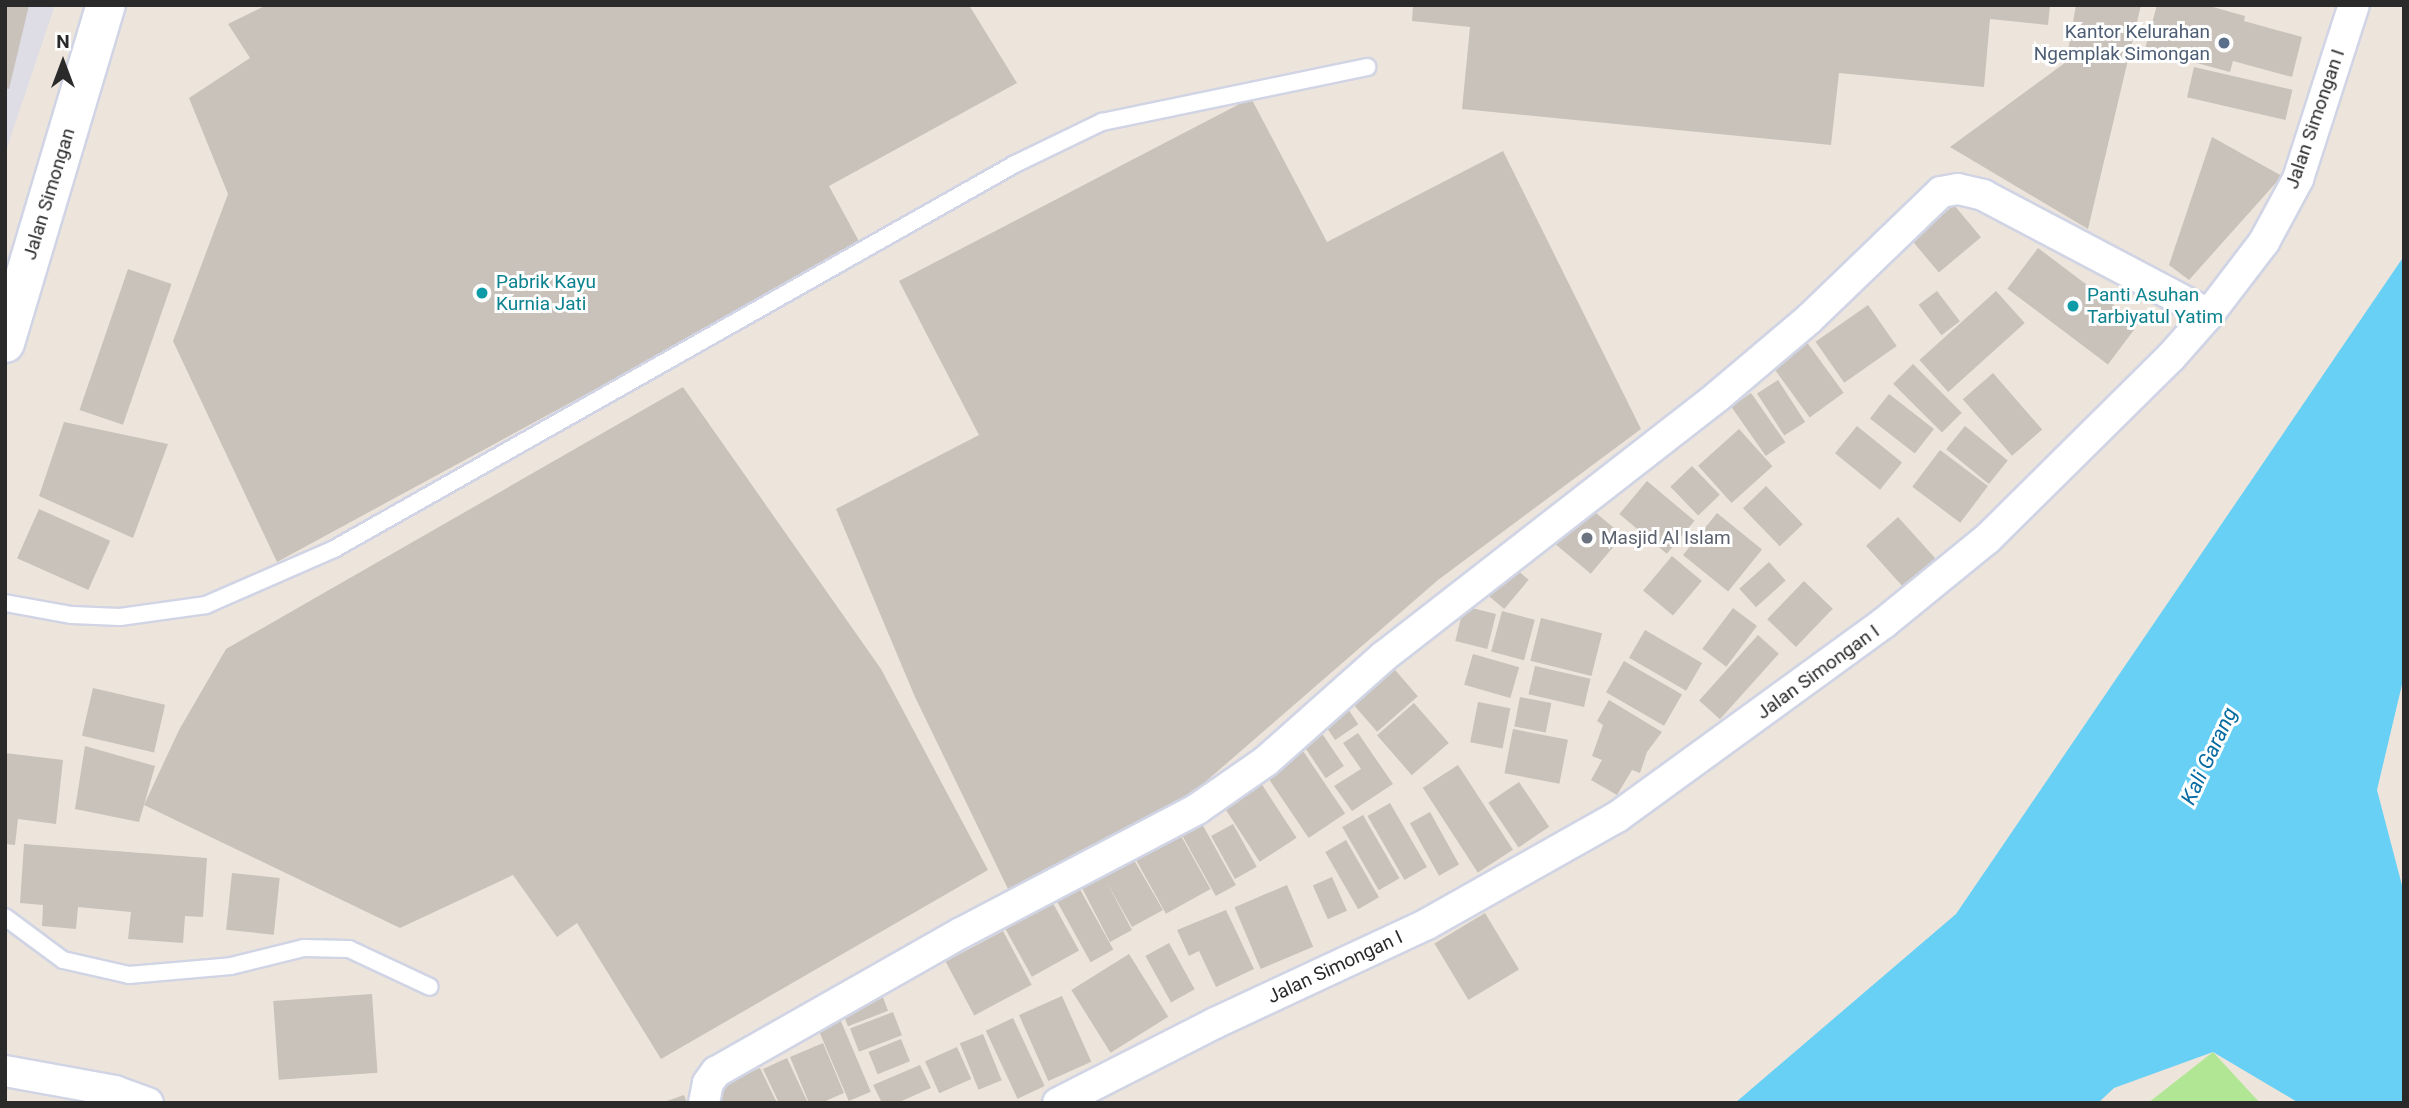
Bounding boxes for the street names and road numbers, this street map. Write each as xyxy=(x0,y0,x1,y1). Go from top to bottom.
street label: Jalan Simongan I xyxy=(2280,46,2350,192)
street label: Jalan Simongan xyxy=(18,125,80,263)
street label: Jalan Simongan I xyxy=(1752,620,1884,724)
street label: Jalan Simongan I xyxy=(1264,926,1406,1008)

